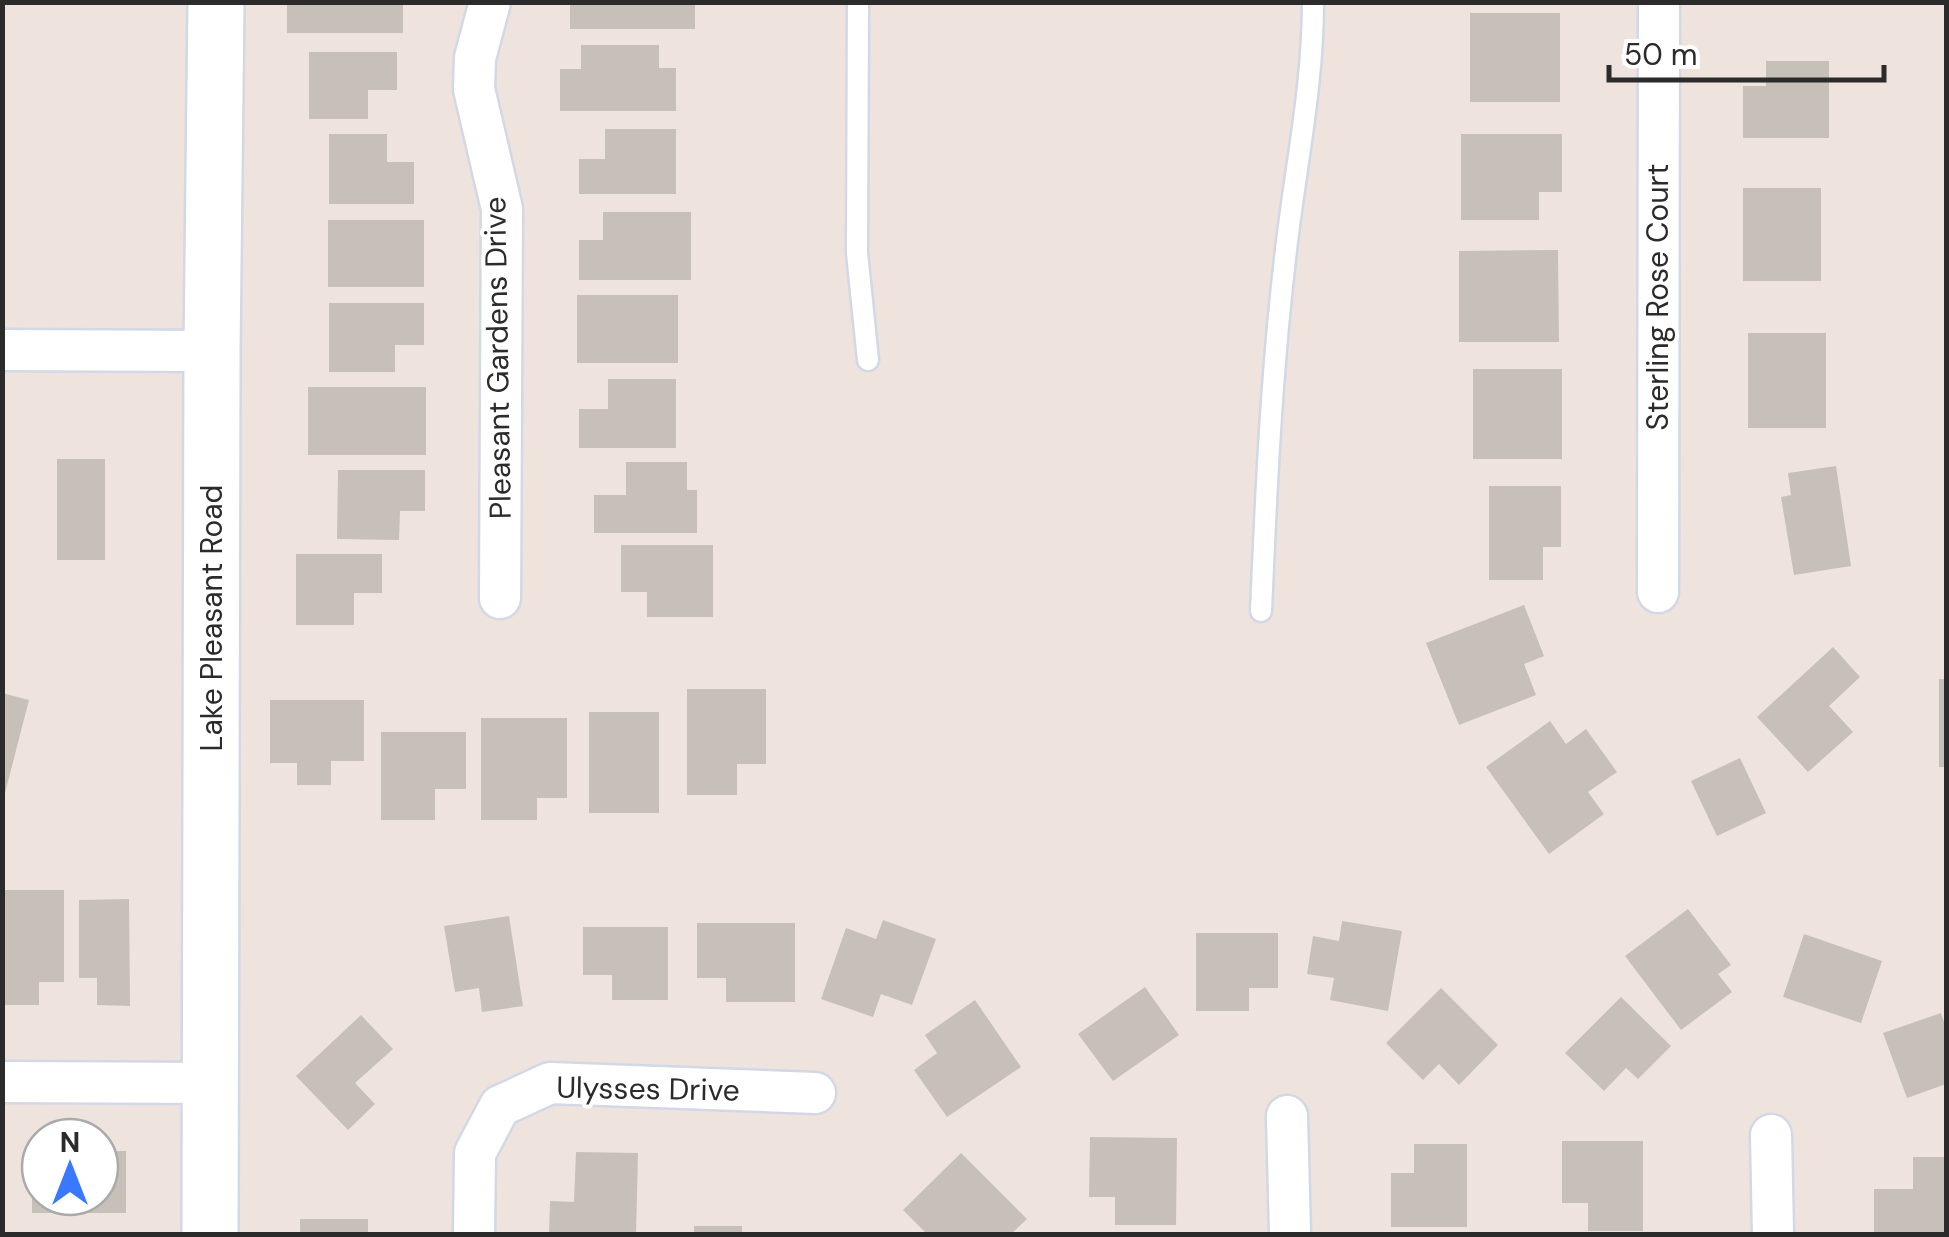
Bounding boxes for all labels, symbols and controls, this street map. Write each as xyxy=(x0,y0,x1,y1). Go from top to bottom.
scale bar xyxy=(1609,20,1884,82)
text: 50 m xyxy=(1624,35,1698,74)
street label: Sterling Rose Court xyxy=(1638,164,1677,430)
street label: Pleasant Gardens Drive xyxy=(475,196,520,520)
street label: Lake Pleasant Road xyxy=(192,485,231,751)
street label: Ulysses Drive xyxy=(556,1067,740,1110)
north arrow xyxy=(20,1117,120,1217)
text: N xyxy=(60,1124,80,1161)

